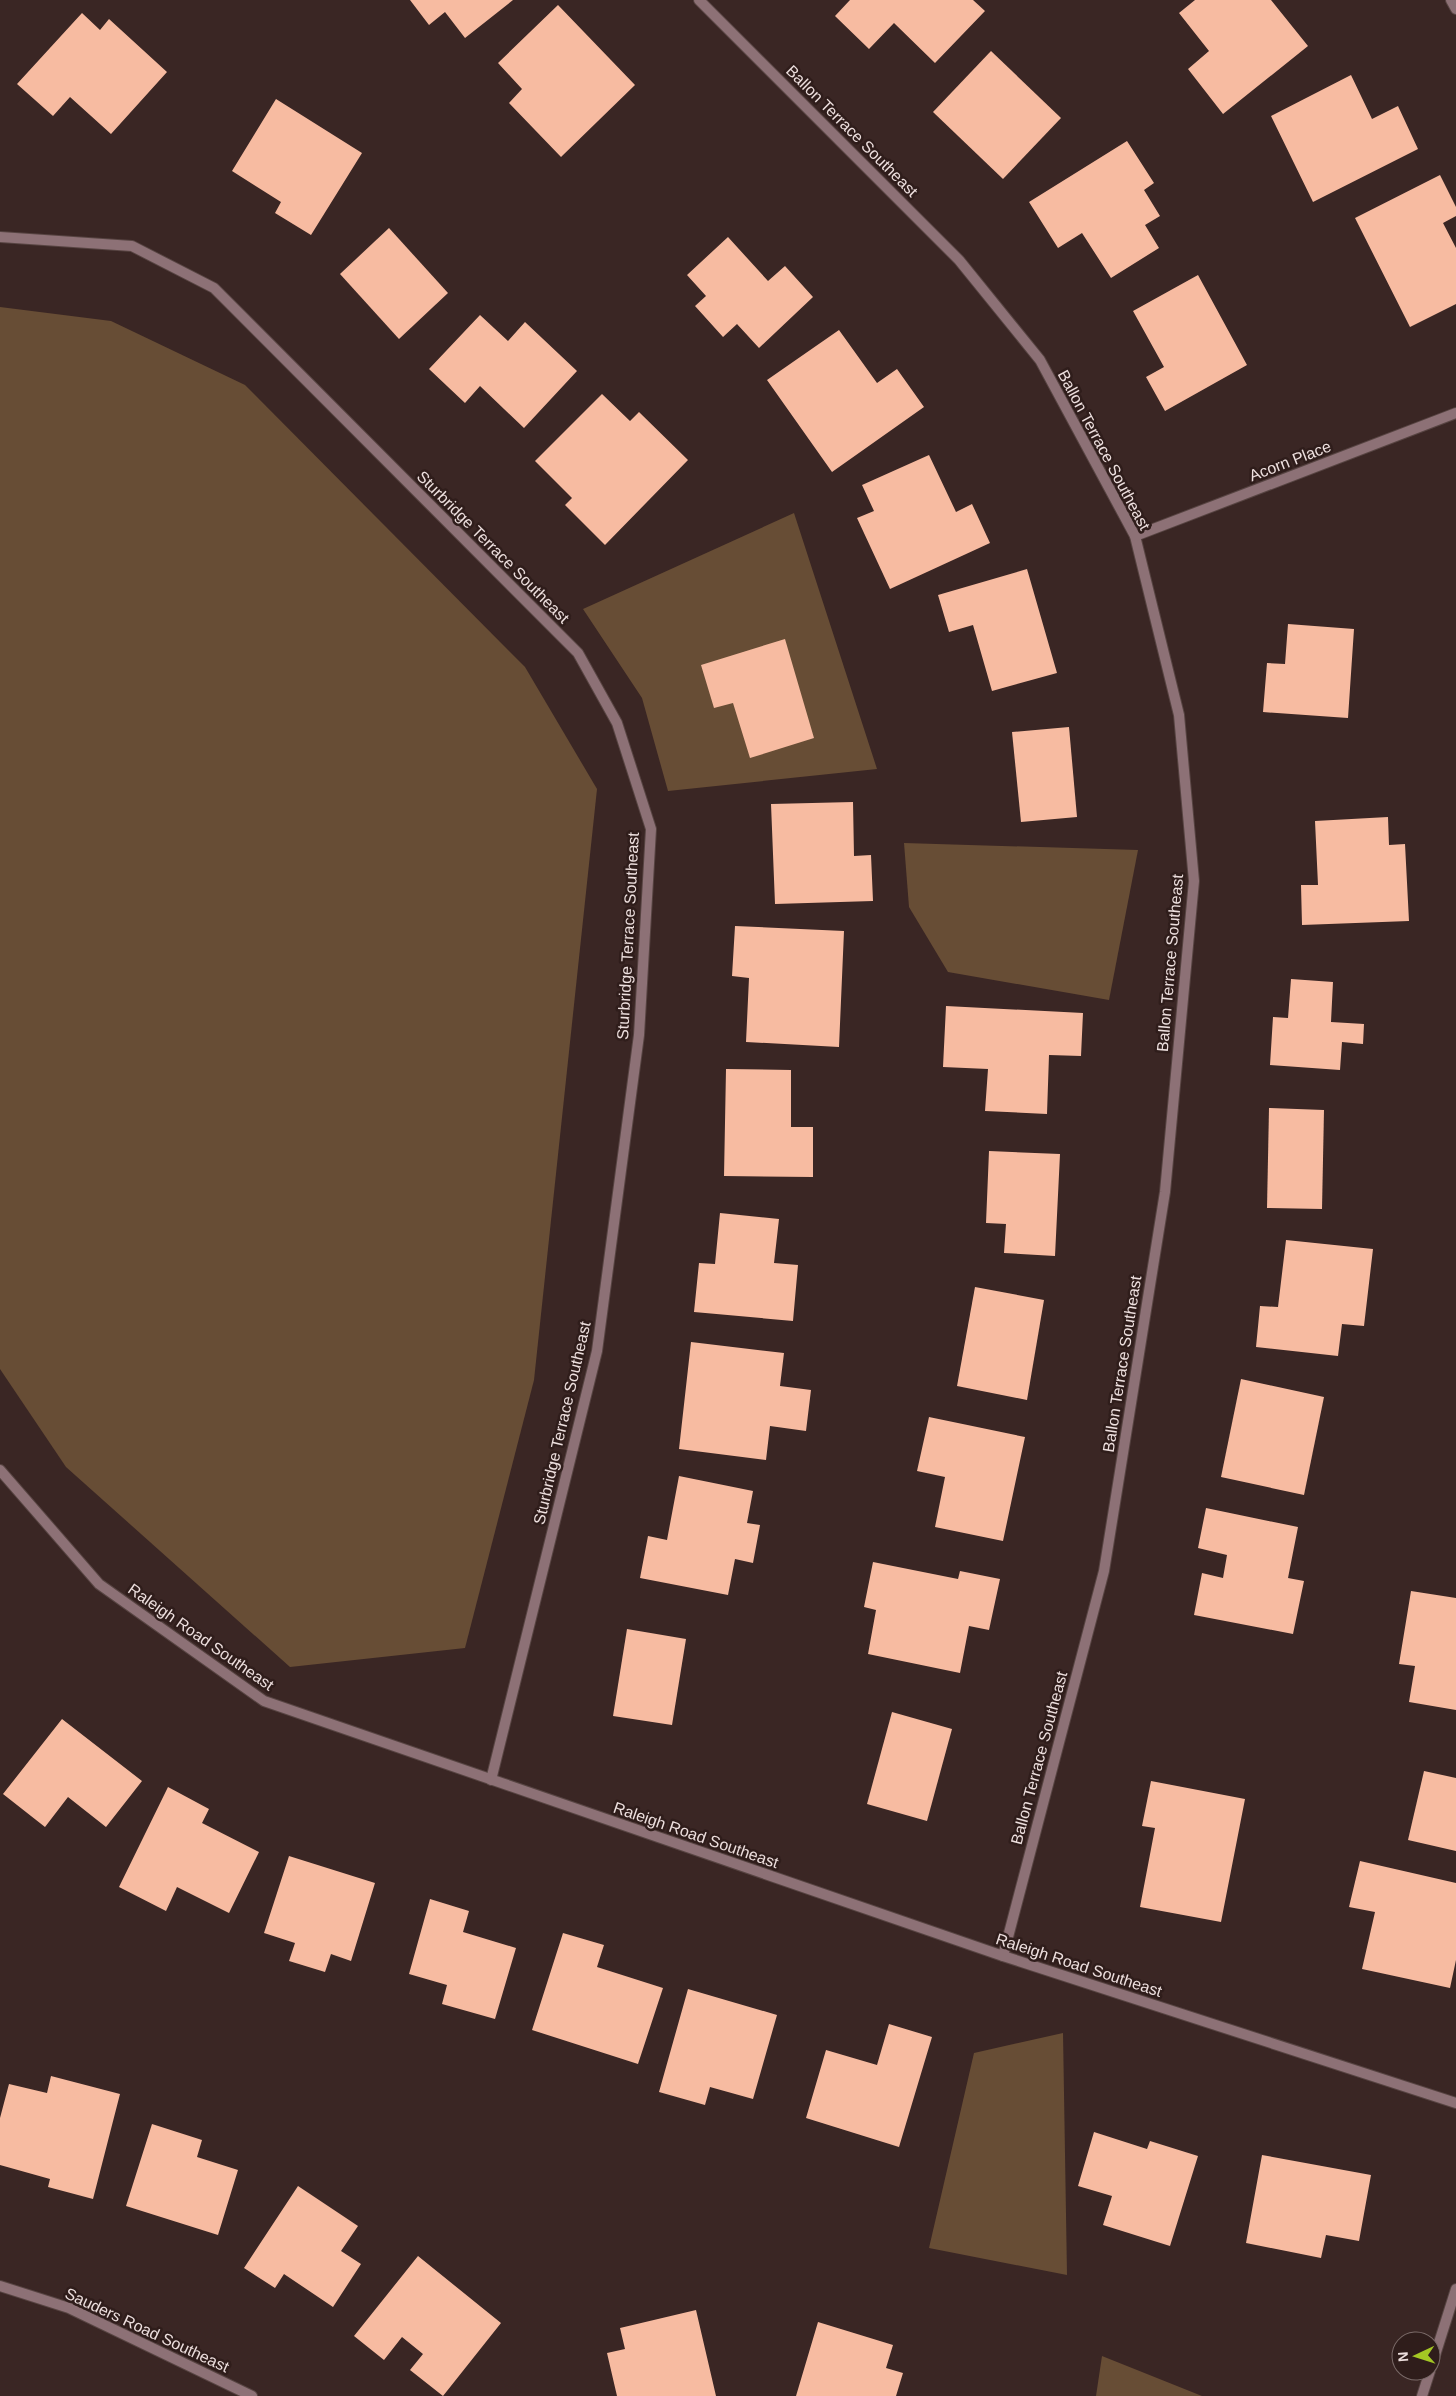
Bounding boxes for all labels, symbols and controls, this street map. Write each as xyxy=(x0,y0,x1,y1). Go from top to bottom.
street label: Ballon Terrace Southeast xyxy=(783,62,922,201)
street label: Ballon Terrace Southeast xyxy=(1055,367,1154,533)
street label: Acorn Place xyxy=(1247,438,1333,484)
street label: Sturbridge Terrace Southeast xyxy=(414,468,573,627)
street label: Sturbridge Terrace Southeast xyxy=(614,831,642,1040)
street label: Ballon Terrace Southeast xyxy=(1154,873,1186,1053)
street label: Ballon Terrace Southeast xyxy=(1100,1274,1144,1453)
street label: Sturbridge Terrace Southeast xyxy=(530,1319,594,1526)
street label: Raleigh Road Southeast xyxy=(125,1580,277,1694)
street label: Ballon Terrace Southeast xyxy=(1008,1669,1070,1846)
street label: Raleigh Road Southeast xyxy=(611,1799,781,1871)
street label: Raleigh Road Southeast xyxy=(994,1930,1165,2000)
street label: Sauders Road Southeast xyxy=(62,2285,232,2376)
north arrow xyxy=(1391,2331,1441,2381)
text: N xyxy=(1395,2351,1411,2363)

